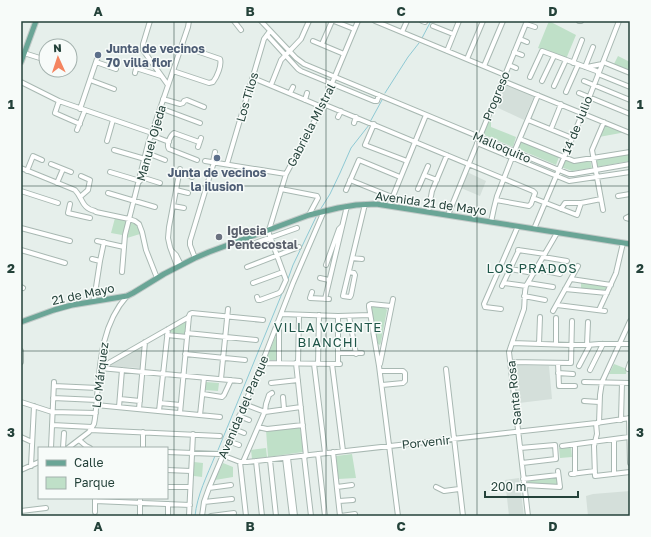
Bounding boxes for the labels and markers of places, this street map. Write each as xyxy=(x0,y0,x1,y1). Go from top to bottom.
place label: Junta de vecinos 70 villa flor xyxy=(106,41,205,70)
marker: Junta de vecinos 70 villa flor xyxy=(93,50,103,60)
marker: Junta de vecinos la ilusion xyxy=(212,153,222,163)
place label: Junta de vecinos la ilusion xyxy=(168,165,267,194)
place label: Iglesia Pentecostal xyxy=(227,223,298,252)
marker: Iglesia Pentecostal xyxy=(214,232,224,242)

